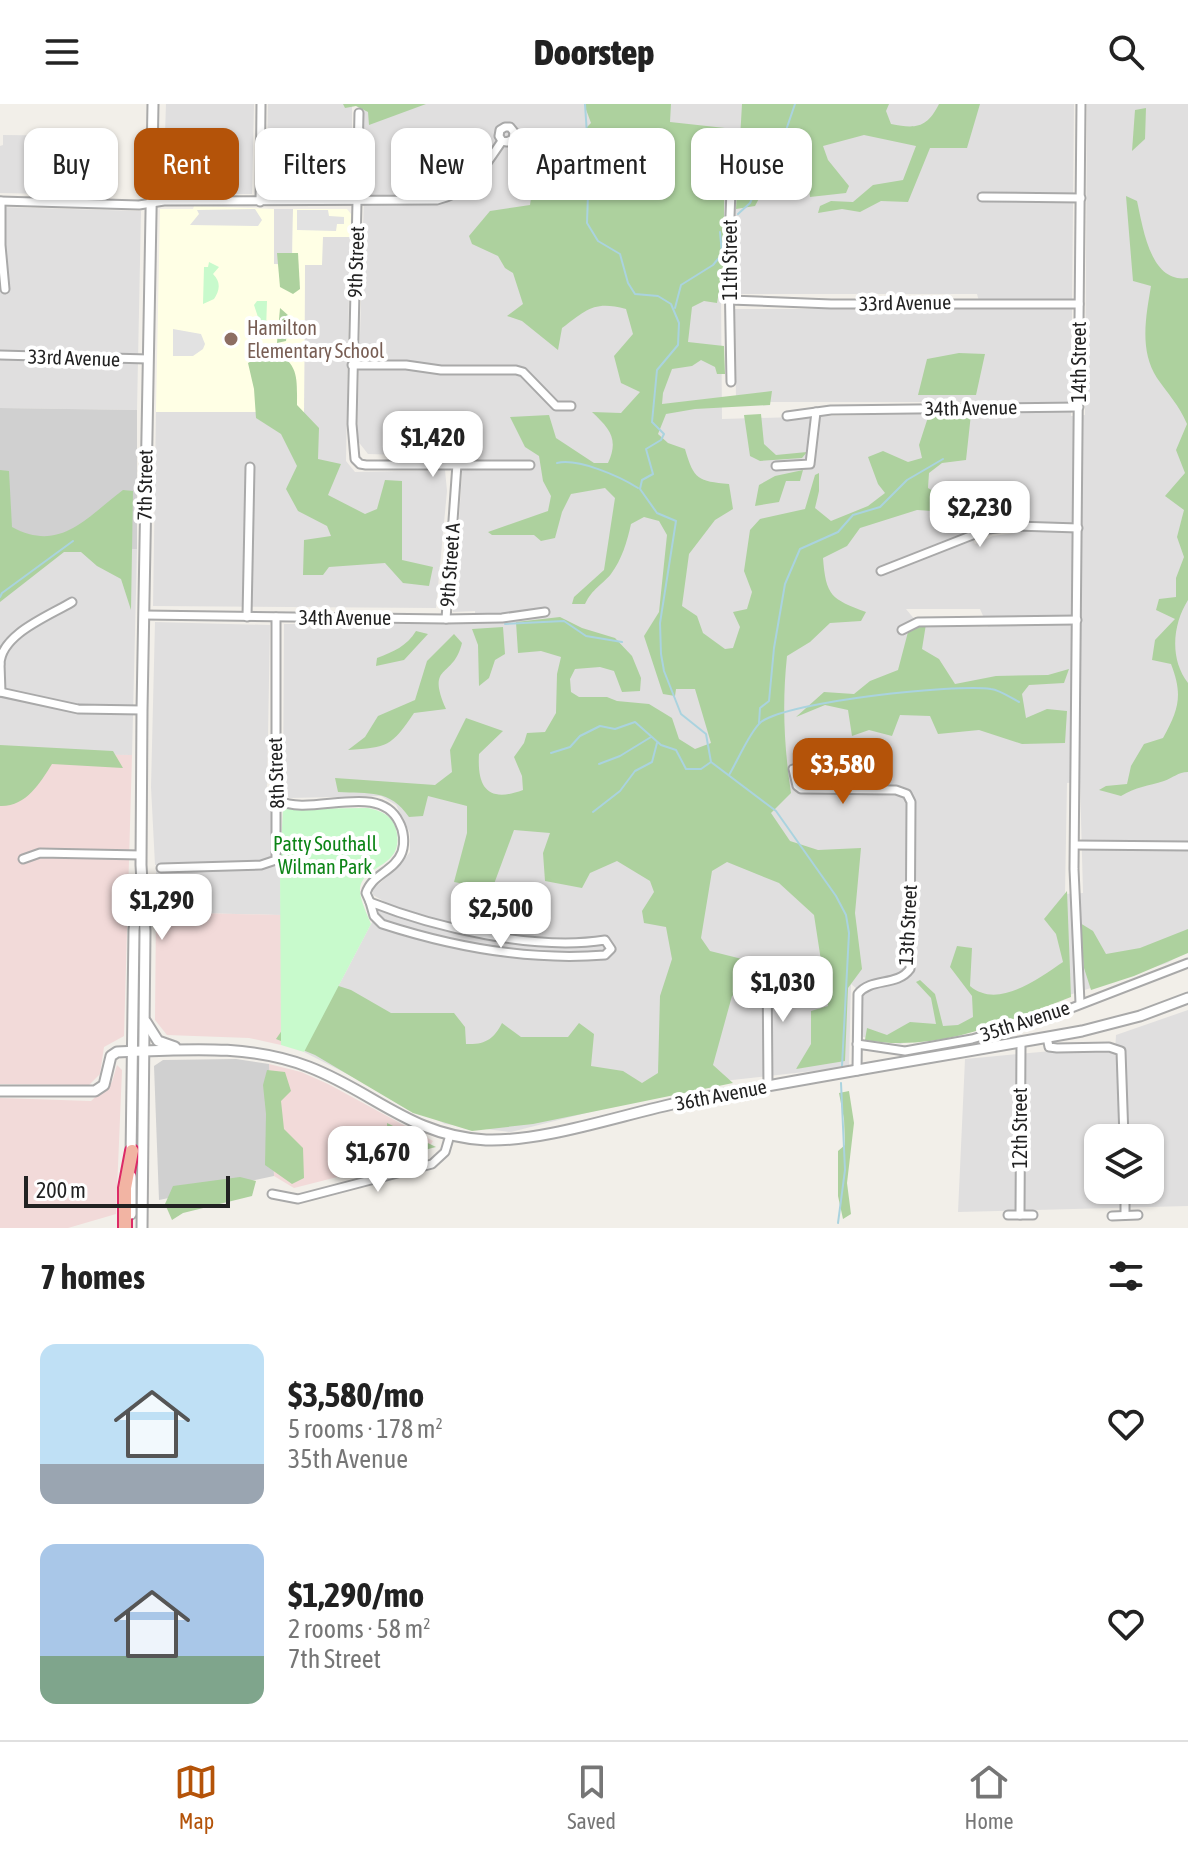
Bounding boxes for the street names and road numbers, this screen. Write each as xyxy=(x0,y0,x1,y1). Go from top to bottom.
street label: 11th Street xyxy=(718,219,741,300)
street label: 9th Street xyxy=(343,226,368,298)
street label: 33rd Avenue xyxy=(859,290,951,315)
street label: 14th Street xyxy=(1067,321,1090,402)
street label: 33rd Avenue xyxy=(28,344,121,371)
street label: 34th Avenue xyxy=(925,395,1017,420)
street label: 7th Street xyxy=(132,449,157,521)
street label: 9th Street A xyxy=(435,522,464,608)
street label: 34th Avenue xyxy=(299,606,391,629)
street label: 8th Street xyxy=(263,737,288,809)
street label: 13th Street xyxy=(894,884,921,966)
street label: 35th Avenue xyxy=(977,995,1072,1046)
street label: 36th Avenue xyxy=(673,1074,768,1115)
street label: 12th Street xyxy=(1008,1087,1031,1168)

